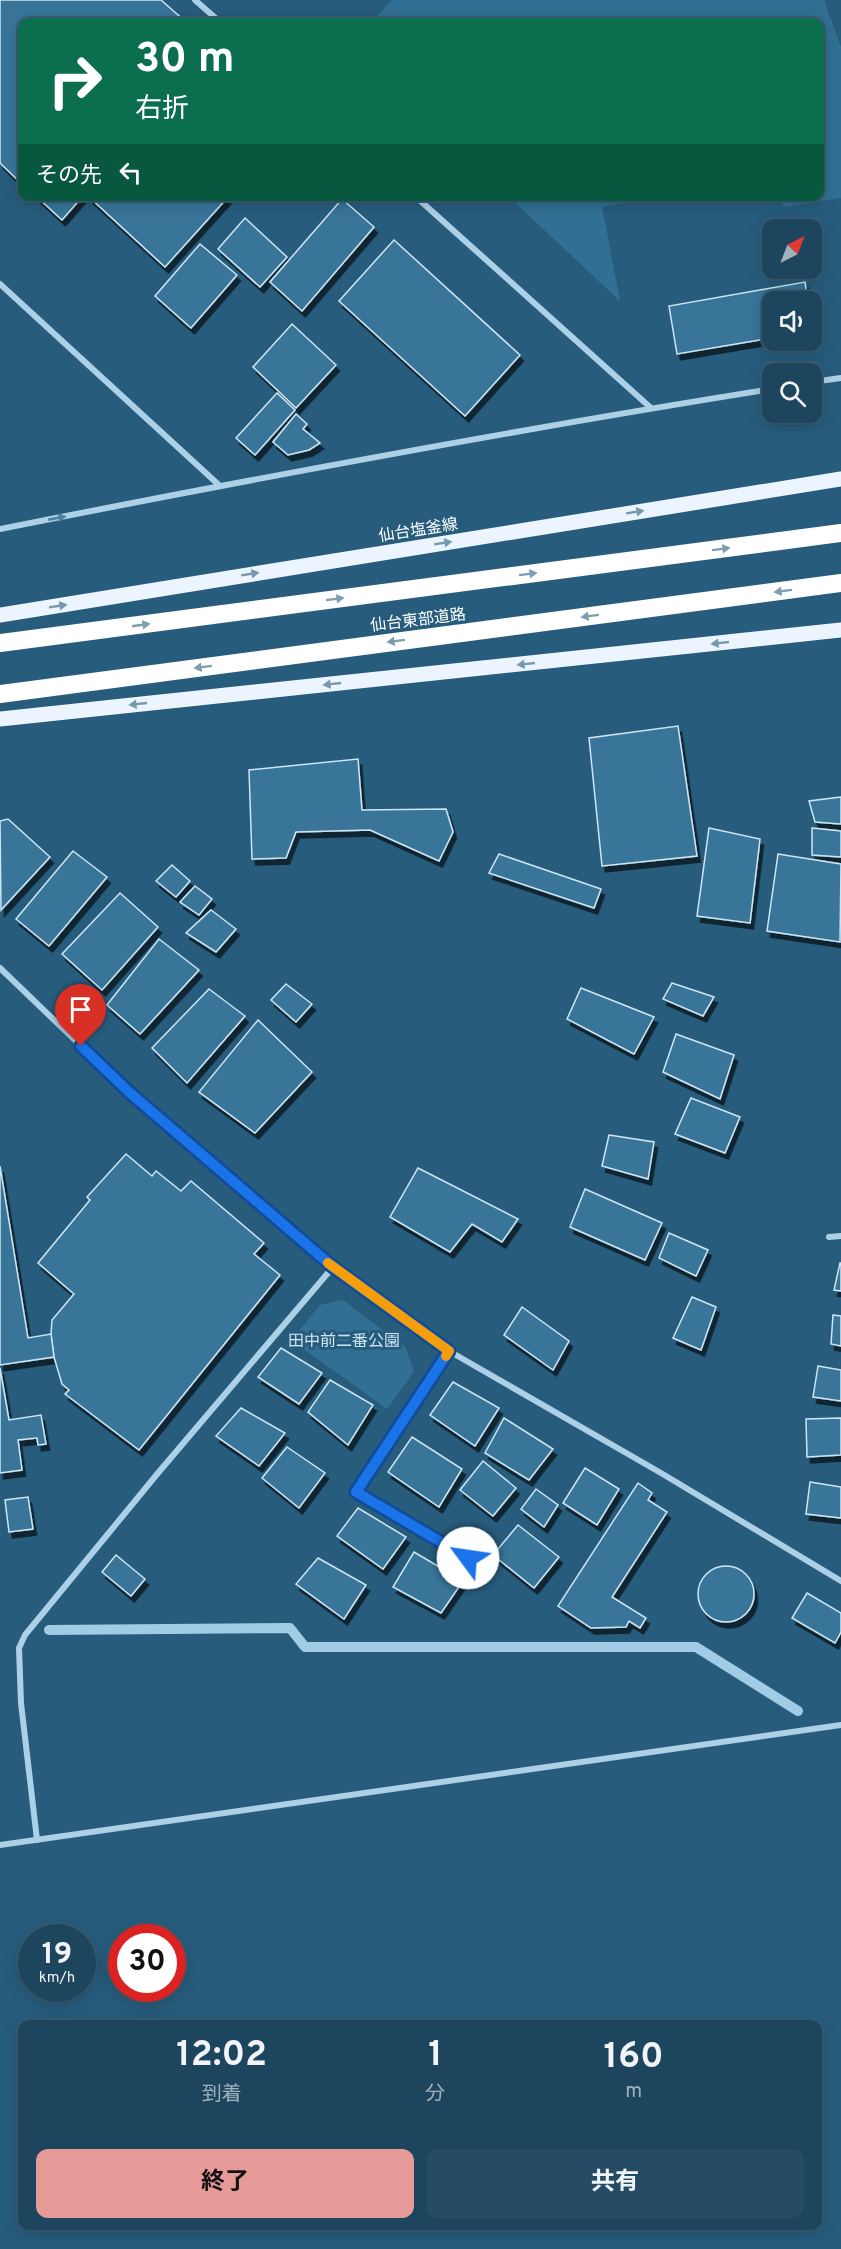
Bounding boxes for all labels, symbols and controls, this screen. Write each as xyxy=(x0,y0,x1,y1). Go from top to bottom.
text: 30 m xyxy=(135,34,234,87)
icon: right xyxy=(36,42,114,120)
text: 右折 xyxy=(135,93,189,127)
icon: left xyxy=(114,156,147,189)
text: その先 xyxy=(36,163,102,190)
north arrow xyxy=(762,219,822,279)
map controls xyxy=(762,219,822,423)
button: sound xyxy=(762,291,822,351)
button: search xyxy=(762,363,822,423)
one-way arrow xyxy=(626,507,645,516)
one-way arrow xyxy=(48,513,67,522)
street label: 仙台塩釜線 xyxy=(377,515,459,547)
one-way arrow xyxy=(433,539,452,548)
one-way arrow xyxy=(712,544,731,553)
one-way arrow xyxy=(519,569,538,579)
one-way arrow xyxy=(241,570,260,579)
one-way arrow xyxy=(773,586,792,595)
one-way arrow xyxy=(325,595,344,604)
one-way arrow xyxy=(48,601,67,610)
street label: 仙台東部道路 xyxy=(369,605,467,637)
one-way arrow xyxy=(580,611,599,621)
one-way arrow xyxy=(132,620,151,629)
one-way arrow xyxy=(387,637,406,646)
one-way arrow xyxy=(711,638,730,648)
one-way arrow xyxy=(517,659,536,669)
one-way arrow xyxy=(193,662,212,672)
one-way arrow xyxy=(323,679,342,689)
one-way arrow xyxy=(129,700,148,709)
pin xyxy=(55,984,106,1046)
icon: arrive xyxy=(64,993,97,1026)
park label: 田中前二番公園 xyxy=(288,1332,400,1352)
position arrow xyxy=(436,1526,500,1590)
speed limit sign: 30 xyxy=(108,1924,186,2002)
text: 19 xyxy=(42,1937,72,1974)
text: km/h xyxy=(39,1969,75,1988)
text: 12:02 xyxy=(176,2033,267,2079)
text: 1 xyxy=(428,2033,443,2079)
text: 160 xyxy=(604,2035,664,2081)
text: m xyxy=(625,2079,642,2105)
text: 到着 xyxy=(202,2082,242,2108)
text: 分 xyxy=(425,2082,445,2108)
button: 終了 xyxy=(36,2149,414,2218)
button: 共有 xyxy=(426,2149,804,2218)

